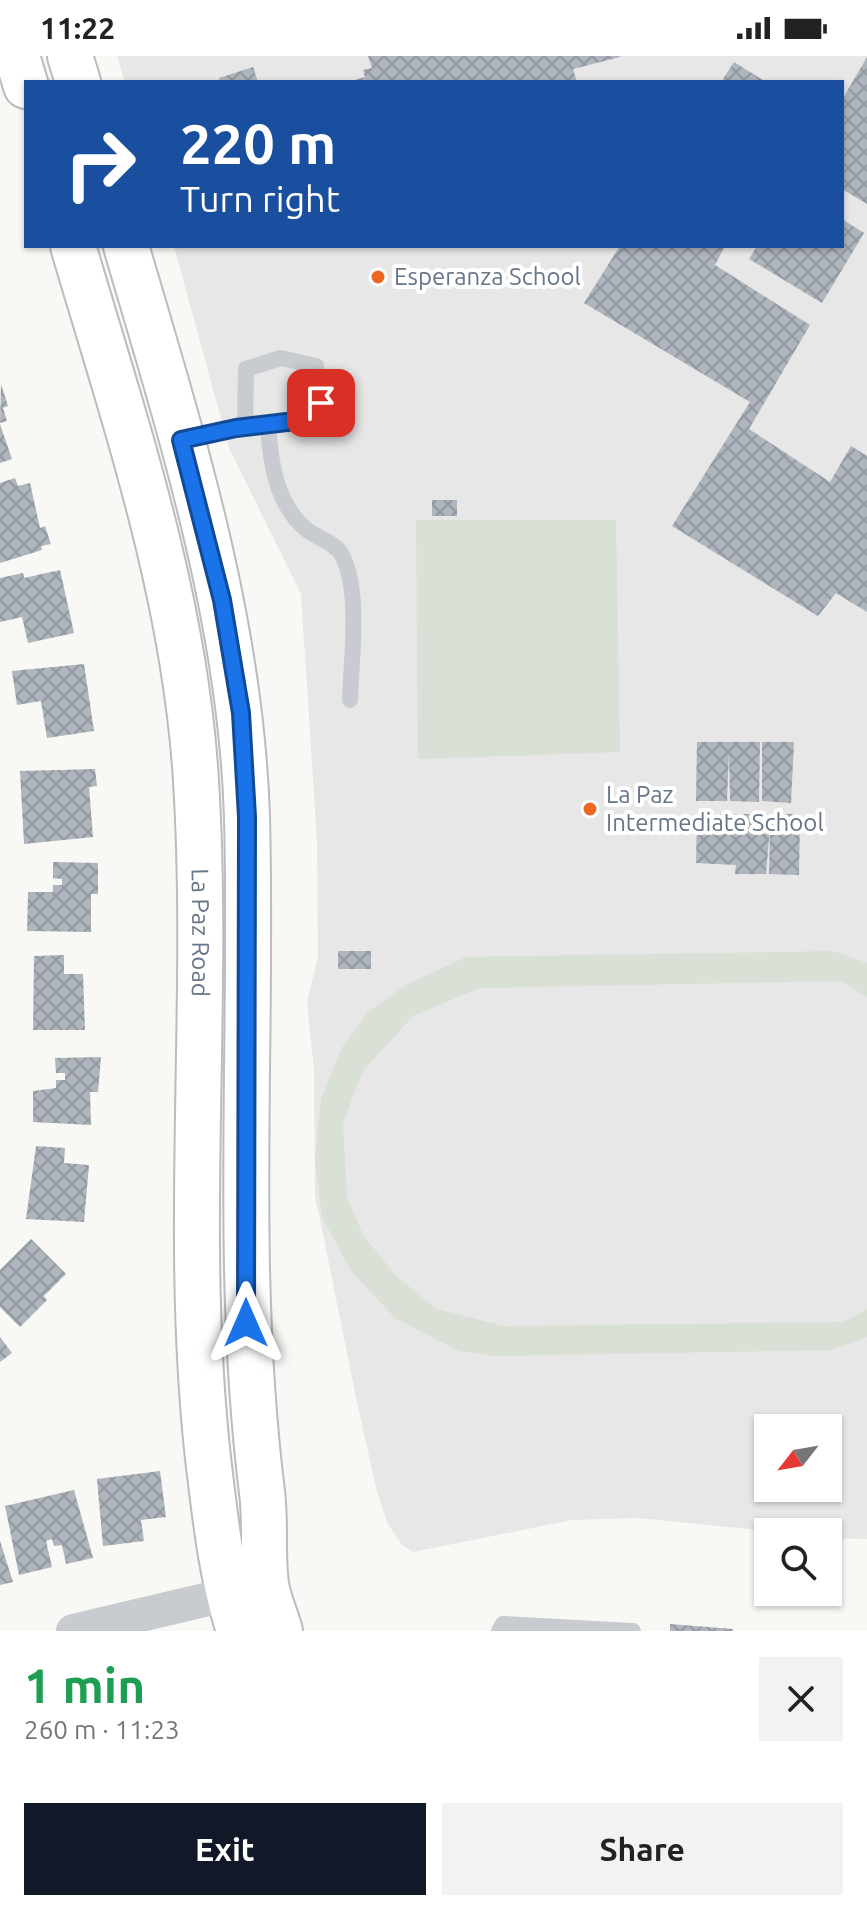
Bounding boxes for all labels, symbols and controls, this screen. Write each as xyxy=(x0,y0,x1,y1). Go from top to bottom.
text: 11:22 xyxy=(40,11,115,45)
icon: right xyxy=(48,112,152,216)
text: 220 m xyxy=(180,112,336,175)
text: Turn right xyxy=(180,178,340,219)
place label: Esperanza School xyxy=(394,263,581,290)
marker: Esperanza School xyxy=(369,268,387,286)
pin xyxy=(287,369,355,437)
icon: arrive xyxy=(299,381,343,425)
place label: La Paz Intermediate School xyxy=(606,781,824,836)
marker: La Paz Intermediate School xyxy=(581,800,599,818)
street label: La Paz Road xyxy=(187,868,214,997)
position arrow xyxy=(204,1281,288,1365)
north arrow xyxy=(754,1414,842,1502)
map controls xyxy=(754,1414,842,1606)
button: search xyxy=(754,1518,842,1606)
button: close xyxy=(759,1657,843,1741)
text: 1 min xyxy=(24,1658,145,1712)
text: 260 m · 11:23 xyxy=(24,1715,180,1744)
button: Exit xyxy=(24,1803,426,1895)
button: Share xyxy=(442,1803,843,1895)

